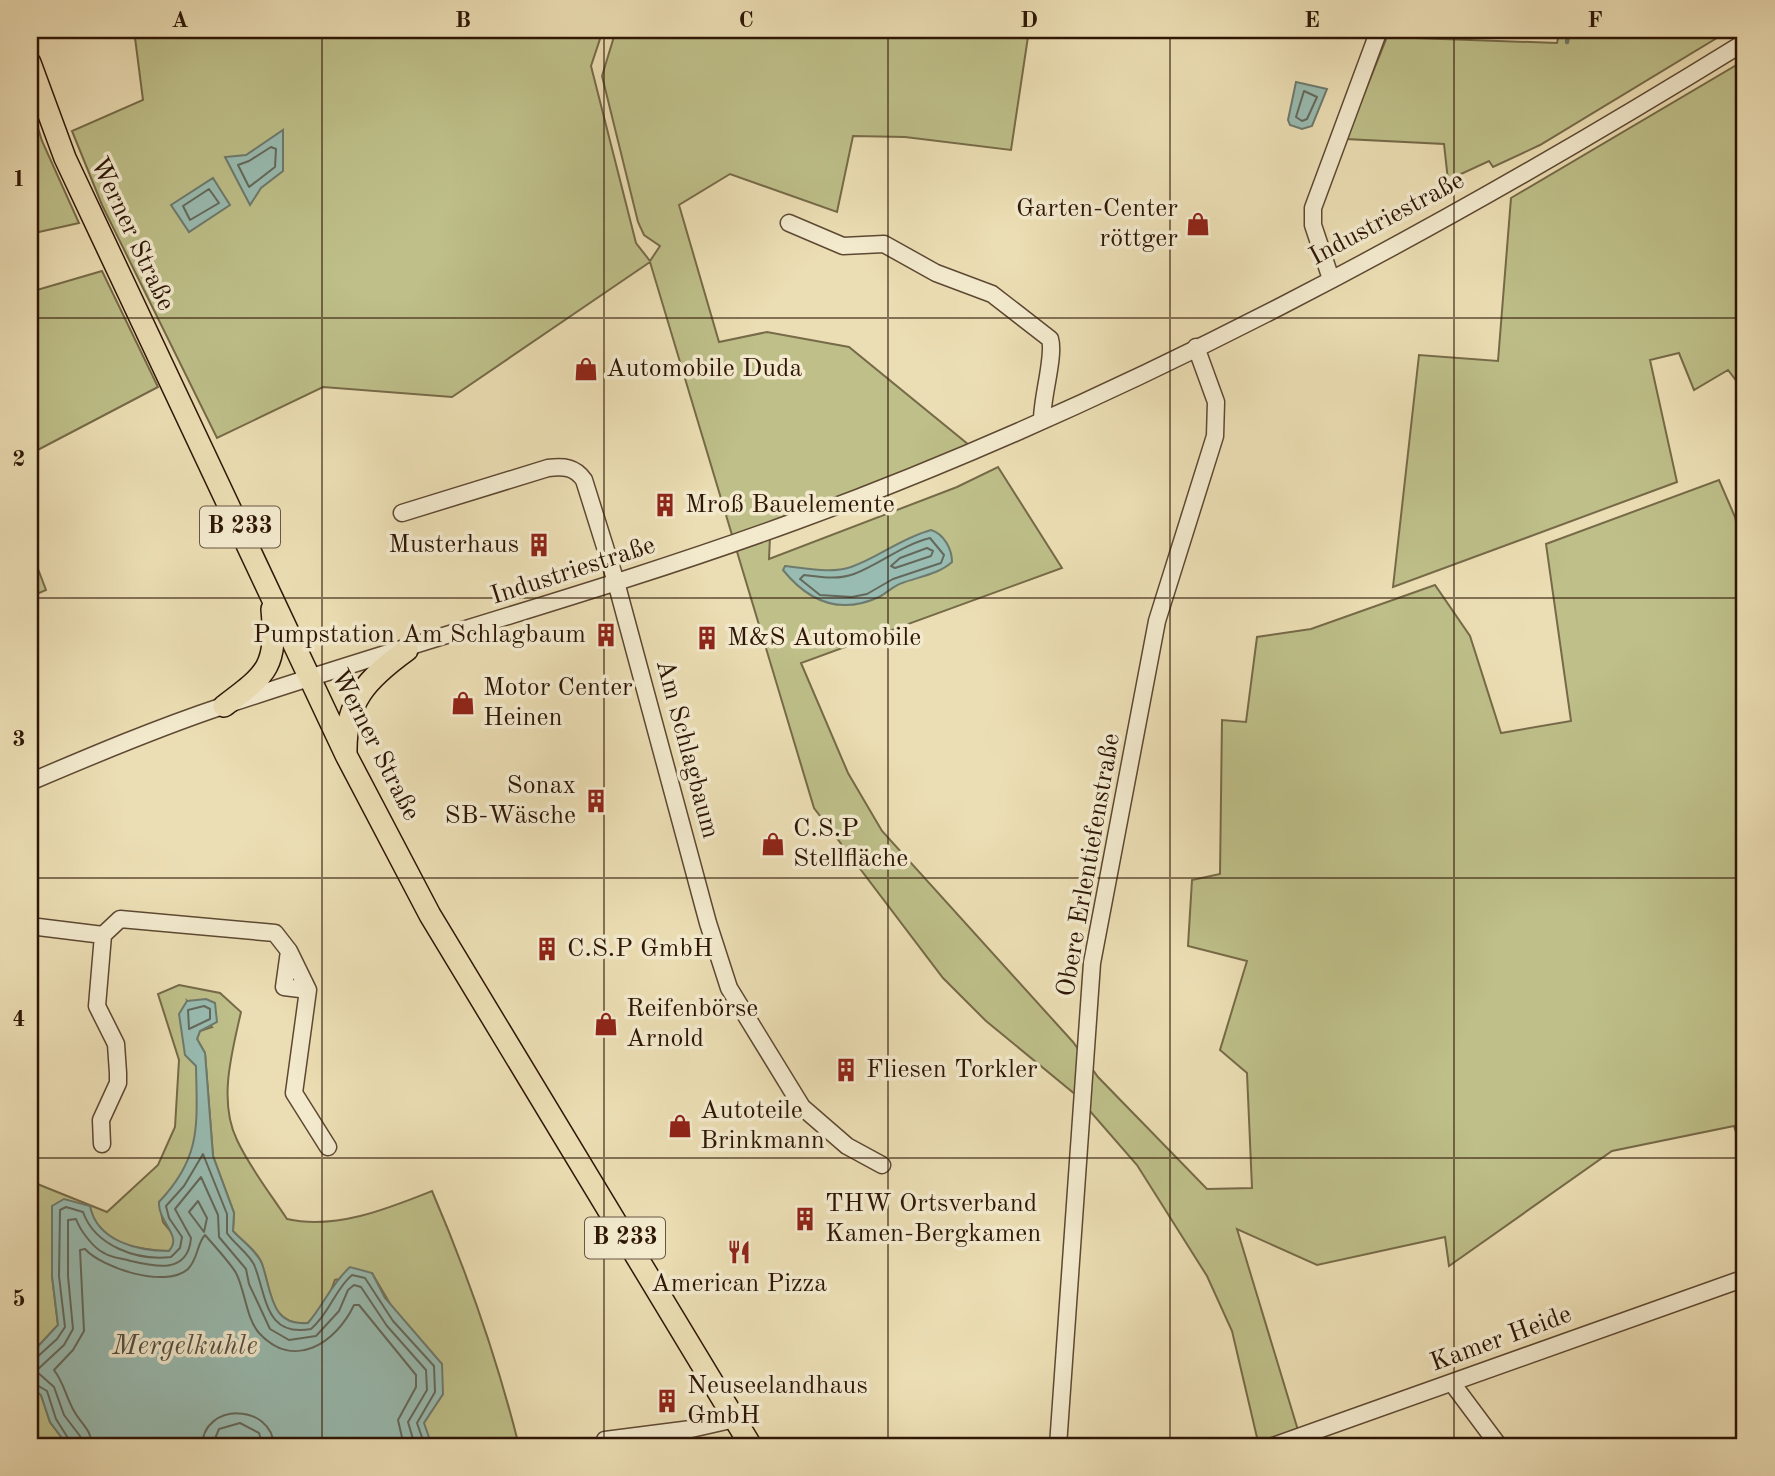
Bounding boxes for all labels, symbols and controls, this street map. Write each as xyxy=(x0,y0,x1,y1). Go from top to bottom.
text: A xyxy=(171,9,189,32)
text: B xyxy=(455,9,471,32)
text: C xyxy=(738,9,754,32)
text: D xyxy=(1020,9,1038,32)
text: E xyxy=(1304,9,1320,32)
text: F xyxy=(1587,9,1603,32)
street label: Werner Straße xyxy=(85,153,179,315)
street label: Industriestraße xyxy=(1305,167,1469,271)
text: 1 xyxy=(12,168,26,191)
place label: Garten-Center röttger xyxy=(1016,196,1178,252)
shop icon: Garten-Center röttger xyxy=(1184,210,1212,238)
shop icon: Automobile Duda xyxy=(572,355,600,383)
place label: Automobile Duda xyxy=(606,356,803,382)
text: 2 xyxy=(12,448,26,471)
building icon: Mroß Bauelemente xyxy=(651,491,679,519)
place label: Mroß Bauelemente xyxy=(685,492,895,518)
road number: B 233 xyxy=(200,506,280,548)
building icon: Musterhaus xyxy=(525,531,553,559)
place label: Musterhaus xyxy=(388,532,519,558)
street label: Industriestraße xyxy=(488,532,658,610)
building icon: Pumpstation Am Schlagbaum xyxy=(592,621,620,649)
place label: Pumpstation Am Schlagbaum xyxy=(253,622,586,648)
building icon: M&S Automobile xyxy=(693,624,721,652)
place label: M&S Automobile xyxy=(727,625,921,651)
street label: Am Schlagbaum xyxy=(651,657,723,841)
street label: Werner Straße xyxy=(326,665,424,825)
place label: Motor Center Heinen xyxy=(483,675,633,731)
shop icon: Motor Center Heinen xyxy=(449,689,477,717)
text: 3 xyxy=(12,728,26,751)
street label: Obere Erlentiefenstraße xyxy=(1053,731,1125,999)
place label: Sonax SB-Wäsche xyxy=(444,773,576,829)
building icon: Sonax SB-Wäsche xyxy=(582,787,610,815)
place label: C.S.P Stellfläche xyxy=(793,816,908,872)
shop icon: C.S.P Stellfläche xyxy=(759,830,787,858)
building icon: C.S.P GmbH xyxy=(533,935,561,963)
place label: C.S.P GmbH xyxy=(567,936,713,962)
place label: Reifenbörse Arnold xyxy=(626,996,758,1052)
text: 4 xyxy=(12,1008,26,1031)
shop icon: Reifenbörse Arnold xyxy=(592,1010,620,1038)
building icon: Fliesen Torkler xyxy=(832,1056,860,1084)
place label: Fliesen Torkler xyxy=(866,1057,1038,1083)
place label: Autoteile Brinkmann xyxy=(700,1098,825,1154)
shop icon: Autoteile Brinkmann xyxy=(666,1112,694,1140)
place label: THW Ortsverband Kamen-Bergkamen xyxy=(825,1191,1041,1247)
building icon: THW Ortsverband Kamen-Bergkamen xyxy=(791,1205,819,1233)
road number: B 233 xyxy=(585,1218,665,1258)
restaurant icon: American Pizza xyxy=(725,1238,753,1266)
place label: American Pizza xyxy=(651,1271,827,1297)
text: 5 xyxy=(12,1288,26,1311)
street label: Kamer Heide xyxy=(1427,1301,1575,1377)
water label: Mergelkuhle xyxy=(111,1333,258,1361)
place label: Neuseelandhaus GmbH xyxy=(687,1373,868,1429)
building icon: Neuseelandhaus GmbH xyxy=(653,1387,681,1415)

